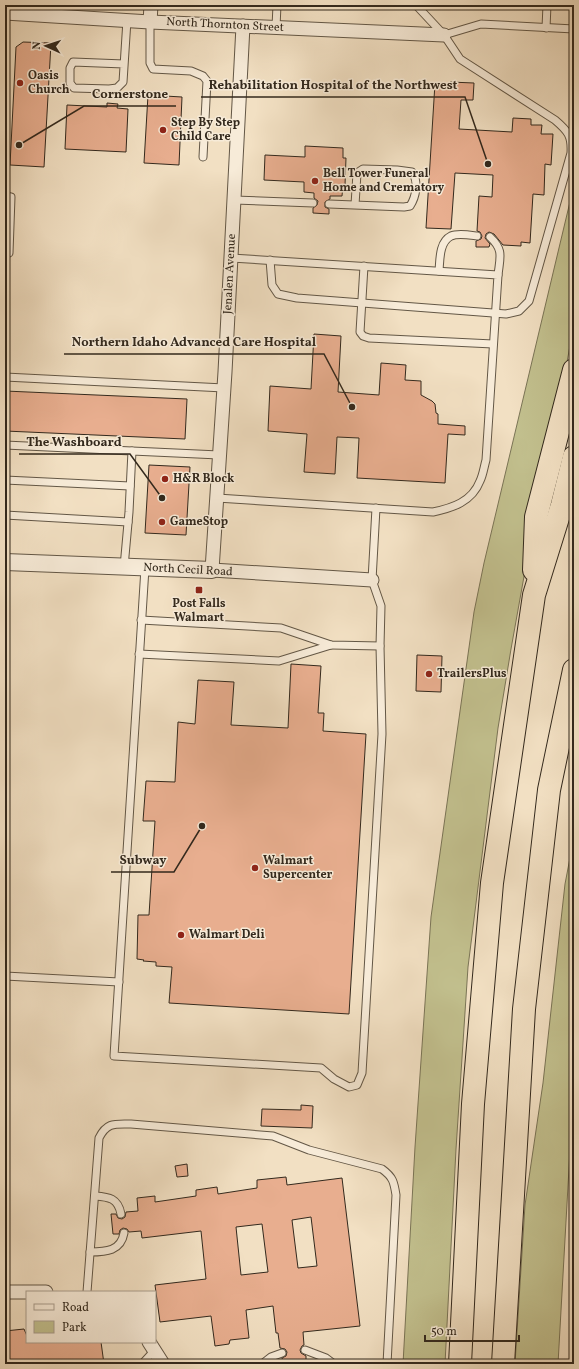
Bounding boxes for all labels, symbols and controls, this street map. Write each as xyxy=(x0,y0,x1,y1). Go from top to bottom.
street label: North Thornton Street xyxy=(166,14,284,36)
north arrow xyxy=(26,26,66,66)
text: N xyxy=(30,41,45,50)
place label: Oasis Church xyxy=(28,68,70,98)
callout: Rehabilitation Hospital of the Northwest xyxy=(201,72,465,97)
text: Rehabilitation Hospital of the Northwest xyxy=(209,77,458,95)
marker: Oasis Church xyxy=(15,78,25,88)
callout: Cornerstone xyxy=(84,81,176,106)
text: Cornerstone xyxy=(92,86,168,104)
place label: Step By Step Child Care xyxy=(171,115,241,145)
marker: Step By Step Child Care xyxy=(158,125,168,135)
place label: Bell Tower Funeral Home and Crematory xyxy=(323,166,445,196)
marker: Bell Tower Funeral Home and Crematory xyxy=(310,176,320,186)
street label: Jenalen Avenue xyxy=(220,233,240,315)
callout: Northern Idaho Advanced Care Hospital xyxy=(64,329,324,354)
text: Northern Idaho Advanced Care Hospital xyxy=(72,334,317,352)
callout: The Washboard xyxy=(19,429,130,454)
text: The Washboard xyxy=(26,434,122,452)
place label: H&R Block xyxy=(173,471,235,487)
marker: H&R Block xyxy=(160,474,170,484)
place label: GameStop xyxy=(170,514,229,530)
marker: GameStop xyxy=(157,517,167,527)
street label: North Cecil Road xyxy=(143,560,233,580)
marker: Post Falls Walmart xyxy=(194,585,204,595)
place label: Post Falls Walmart xyxy=(172,596,226,626)
place label: TrailersPlus xyxy=(437,666,507,682)
marker: TrailersPlus xyxy=(424,669,434,679)
callout: Subway xyxy=(111,847,174,872)
text: Subway xyxy=(120,852,167,870)
place label: Walmart Supercenter xyxy=(263,853,333,883)
marker: Walmart Supercenter xyxy=(250,863,260,873)
place label: Walmart Deli xyxy=(189,927,265,943)
marker: Walmart Deli xyxy=(176,930,186,940)
legend xyxy=(26,1291,156,1343)
text: Road xyxy=(62,1300,89,1316)
scale bar xyxy=(425,1317,519,1343)
text: Park xyxy=(62,1320,87,1336)
text: 50 m xyxy=(431,1324,457,1340)

